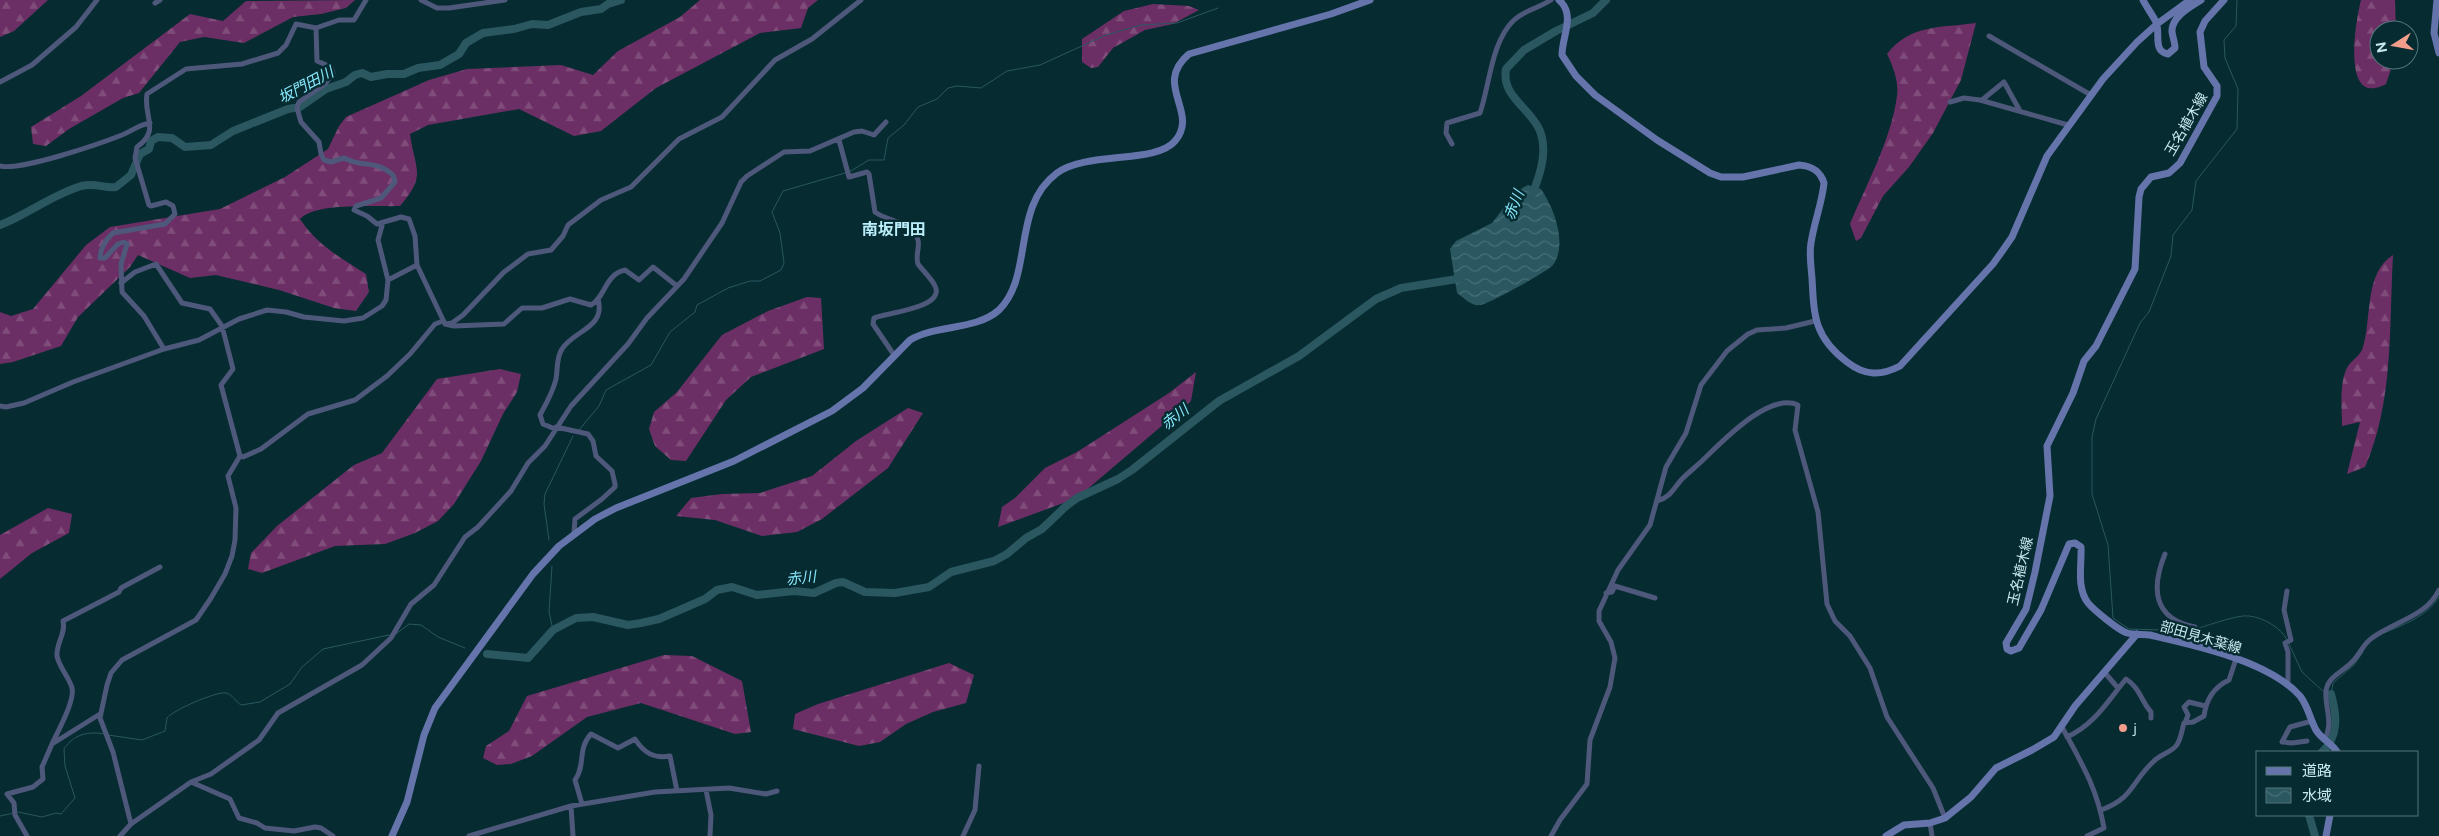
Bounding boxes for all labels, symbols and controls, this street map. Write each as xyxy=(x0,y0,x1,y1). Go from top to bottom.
north arrow xyxy=(2369,20,2419,70)
text: N xyxy=(2372,40,2391,54)
water label: 坂門田川 xyxy=(275,62,338,107)
street label: 玉名植木線 xyxy=(2162,90,2211,159)
water label: 赤川 xyxy=(1500,186,1528,222)
district label: 南坂門田 xyxy=(862,220,926,239)
water label: 赤川 xyxy=(1158,399,1194,433)
street label: 玉名植木線 xyxy=(2004,535,2037,607)
water label: 赤川 xyxy=(785,567,819,589)
street label: 部田見木葉線 xyxy=(2158,618,2244,657)
place label: j xyxy=(2132,720,2137,737)
marker: j xyxy=(2117,722,2129,734)
legend xyxy=(2256,751,2419,816)
text: 道路 xyxy=(2302,762,2332,780)
text: 水域 xyxy=(2302,787,2332,805)

